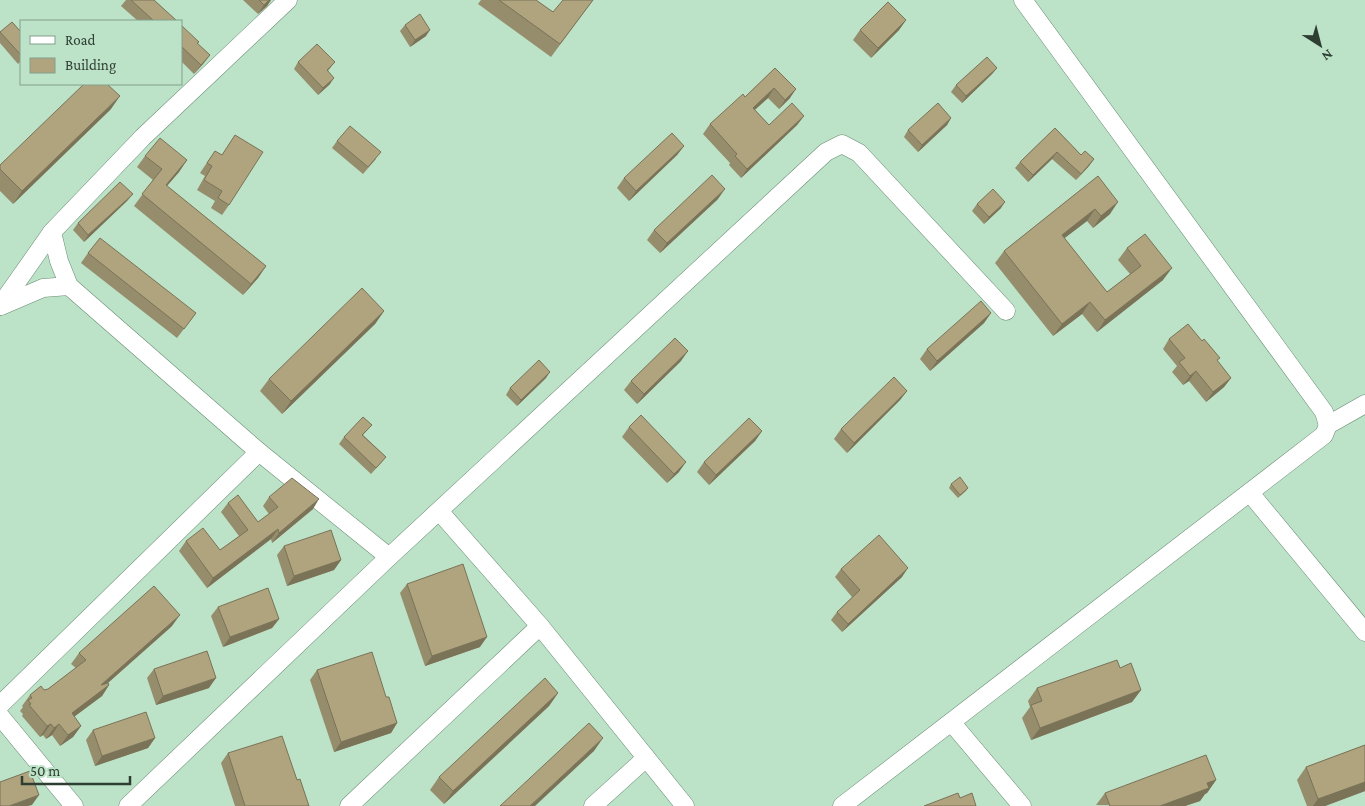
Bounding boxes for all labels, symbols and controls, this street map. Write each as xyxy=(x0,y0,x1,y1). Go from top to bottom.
legend xyxy=(20,20,182,85)
north arrow xyxy=(1295,20,1345,70)
text: Road xyxy=(65,32,96,48)
text: N xyxy=(1319,46,1336,65)
text: Building xyxy=(65,57,116,74)
scale bar xyxy=(22,754,130,786)
text: 50 m xyxy=(30,763,60,779)

